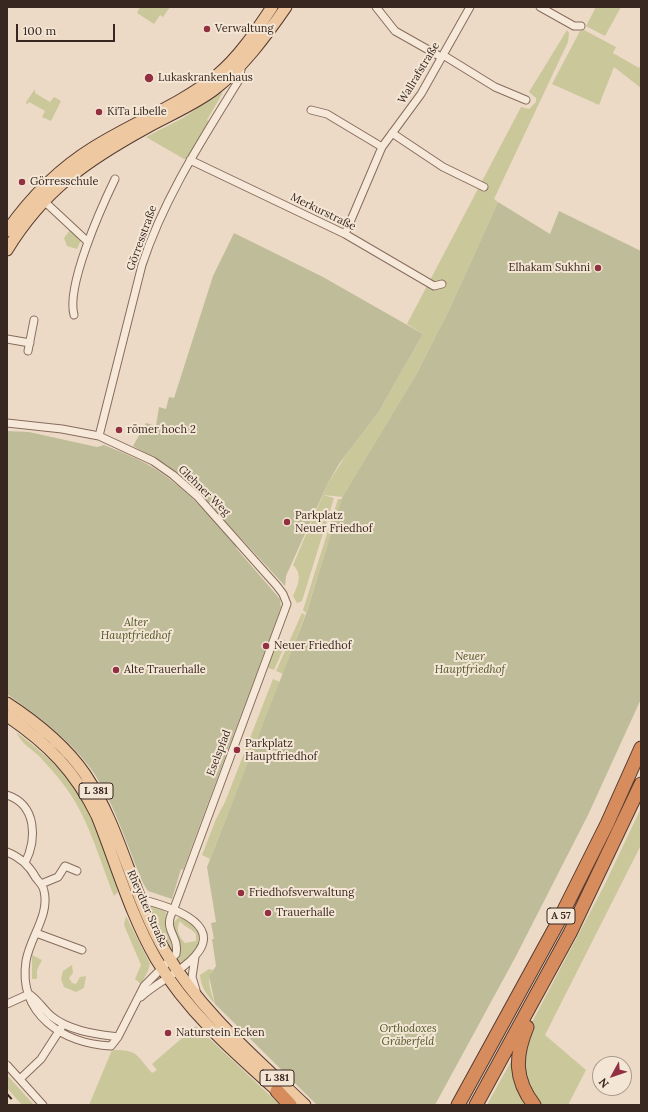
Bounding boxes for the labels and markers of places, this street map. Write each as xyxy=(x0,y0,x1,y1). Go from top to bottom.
place label: Verwaltung xyxy=(215,22,274,36)
marker: Verwaltung xyxy=(202,24,212,34)
place label: Lukaskrankenhaus xyxy=(158,71,253,85)
marker: Lukaskrankenhaus xyxy=(143,72,155,84)
place label: KiTa Libelle xyxy=(107,105,167,119)
marker: KiTa Libelle xyxy=(94,107,104,117)
place label: Görresschule xyxy=(30,175,98,189)
marker: Görresschule xyxy=(17,177,27,187)
place label: Elhakam Sukhni xyxy=(509,261,590,275)
marker: Elhakam Sukhni xyxy=(593,263,603,273)
place label: römer hoch 2 xyxy=(127,423,196,437)
marker: römer hoch 2 xyxy=(114,425,124,435)
place label: Parkplatz Neuer Friedhof xyxy=(295,509,372,535)
marker: Parkplatz Neuer Friedhof xyxy=(282,517,292,527)
place label: Neuer Friedhof xyxy=(274,639,351,653)
marker: Neuer Friedhof xyxy=(261,641,271,651)
place label: Alte Trauerhalle xyxy=(124,663,206,677)
marker: Alte Trauerhalle xyxy=(111,665,121,675)
place label: Parkplatz Hauptfriedhof xyxy=(245,737,317,763)
marker: Parkplatz Hauptfriedhof xyxy=(232,745,242,755)
place label: Friedhofsverwaltung xyxy=(249,886,354,900)
marker: Friedhofsverwaltung xyxy=(236,888,246,898)
place label: Trauerhalle xyxy=(276,906,335,920)
marker: Trauerhalle xyxy=(263,908,273,918)
place label: Naturstein Ecken xyxy=(176,1026,265,1040)
marker: Naturstein Ecken xyxy=(163,1028,173,1038)

